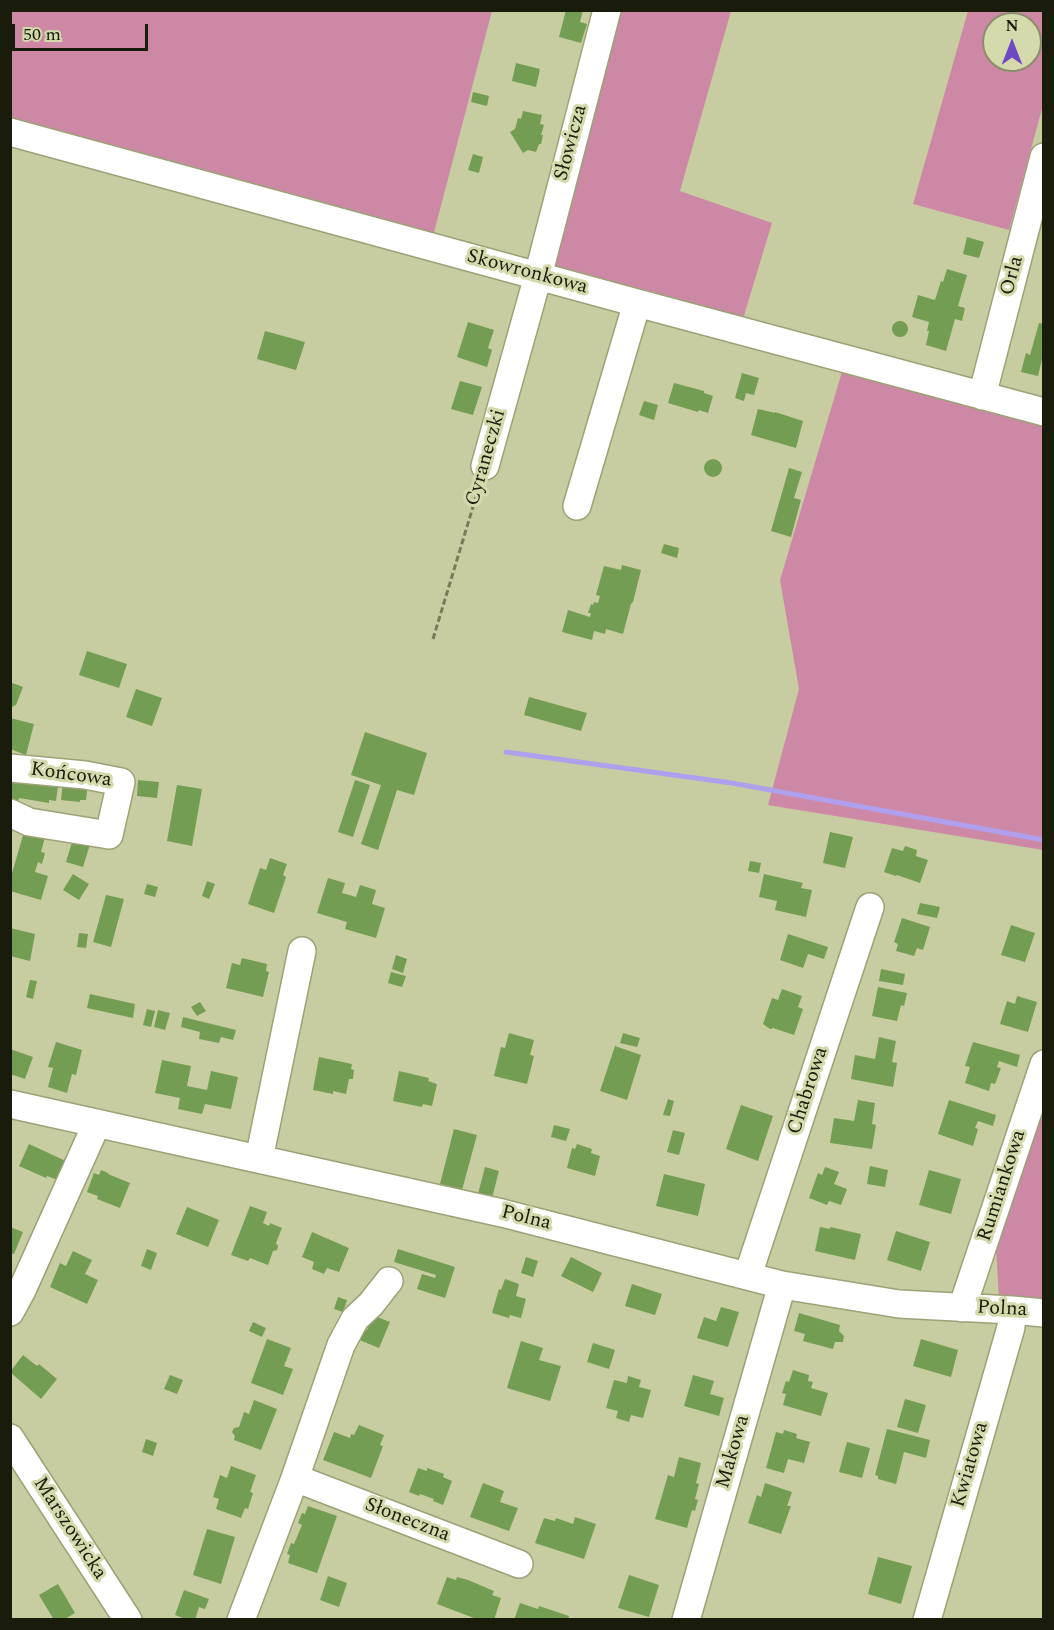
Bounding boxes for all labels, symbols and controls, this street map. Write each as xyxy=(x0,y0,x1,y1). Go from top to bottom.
scale bar xyxy=(15,12,152,50)
north arrow xyxy=(982,12,1042,72)
text: N xyxy=(1005,14,1019,38)
text: 50 m xyxy=(23,21,61,48)
street label: Słowicza xyxy=(550,102,594,184)
street label: Skowronkowa xyxy=(464,245,590,301)
street label: Orla xyxy=(996,254,1030,298)
street label: Cyraneczki xyxy=(462,407,512,509)
street label: Końcowa xyxy=(29,758,113,794)
street label: Chabrowa xyxy=(784,1044,834,1138)
street label: Rumiankowa xyxy=(974,1127,1032,1245)
street label: Polna xyxy=(499,1201,553,1237)
street label: Polna xyxy=(976,1297,1028,1323)
street label: Makowa xyxy=(712,1413,756,1491)
street label: Kwiatowa xyxy=(947,1419,995,1511)
street label: Marszowicka xyxy=(27,1473,111,1585)
street label: Słoneczna xyxy=(361,1494,453,1548)

